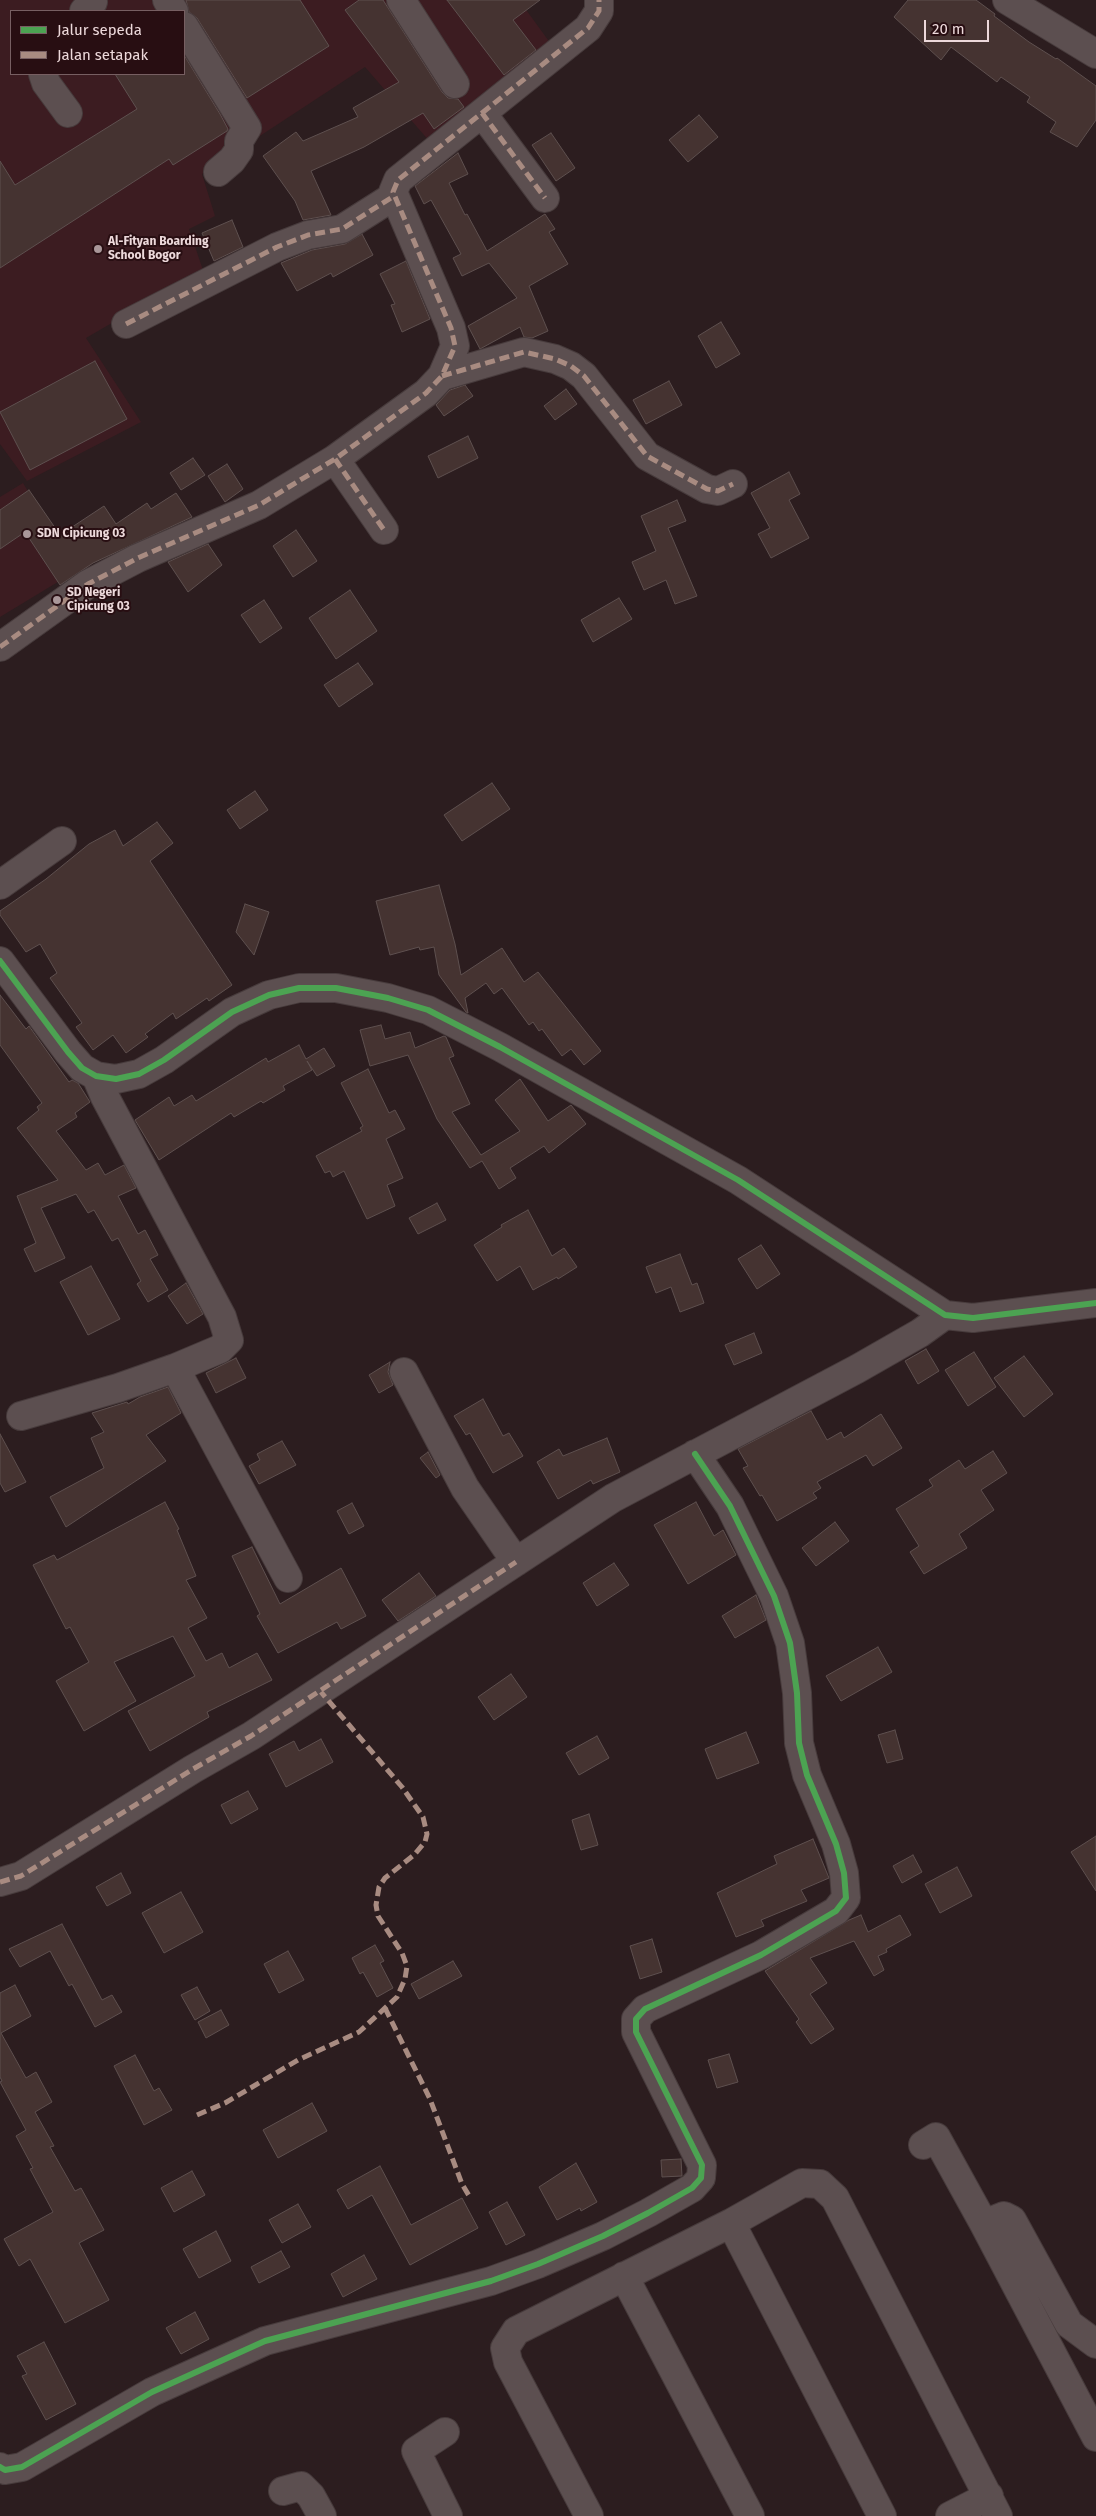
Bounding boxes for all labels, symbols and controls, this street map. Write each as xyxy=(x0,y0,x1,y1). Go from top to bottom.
legend xyxy=(10,10,185,75)
scale bar xyxy=(926,10,991,42)
text: 20 m xyxy=(932,20,965,38)
text: Jalur sepeda xyxy=(57,21,142,39)
text: Jalan setapak xyxy=(57,46,148,64)
place label: Al-Fityan Boarding School Bogor xyxy=(108,235,209,263)
marker: Al-Fityan Boarding School Bogor xyxy=(92,243,104,255)
place label: SDN Cipicung 03 xyxy=(37,527,125,541)
marker: SDN Cipicung 03 xyxy=(21,528,33,540)
place label: SD Negeri Cipicung 03 xyxy=(67,586,130,614)
marker: SD Negeri Cipicung 03 xyxy=(51,594,63,606)

